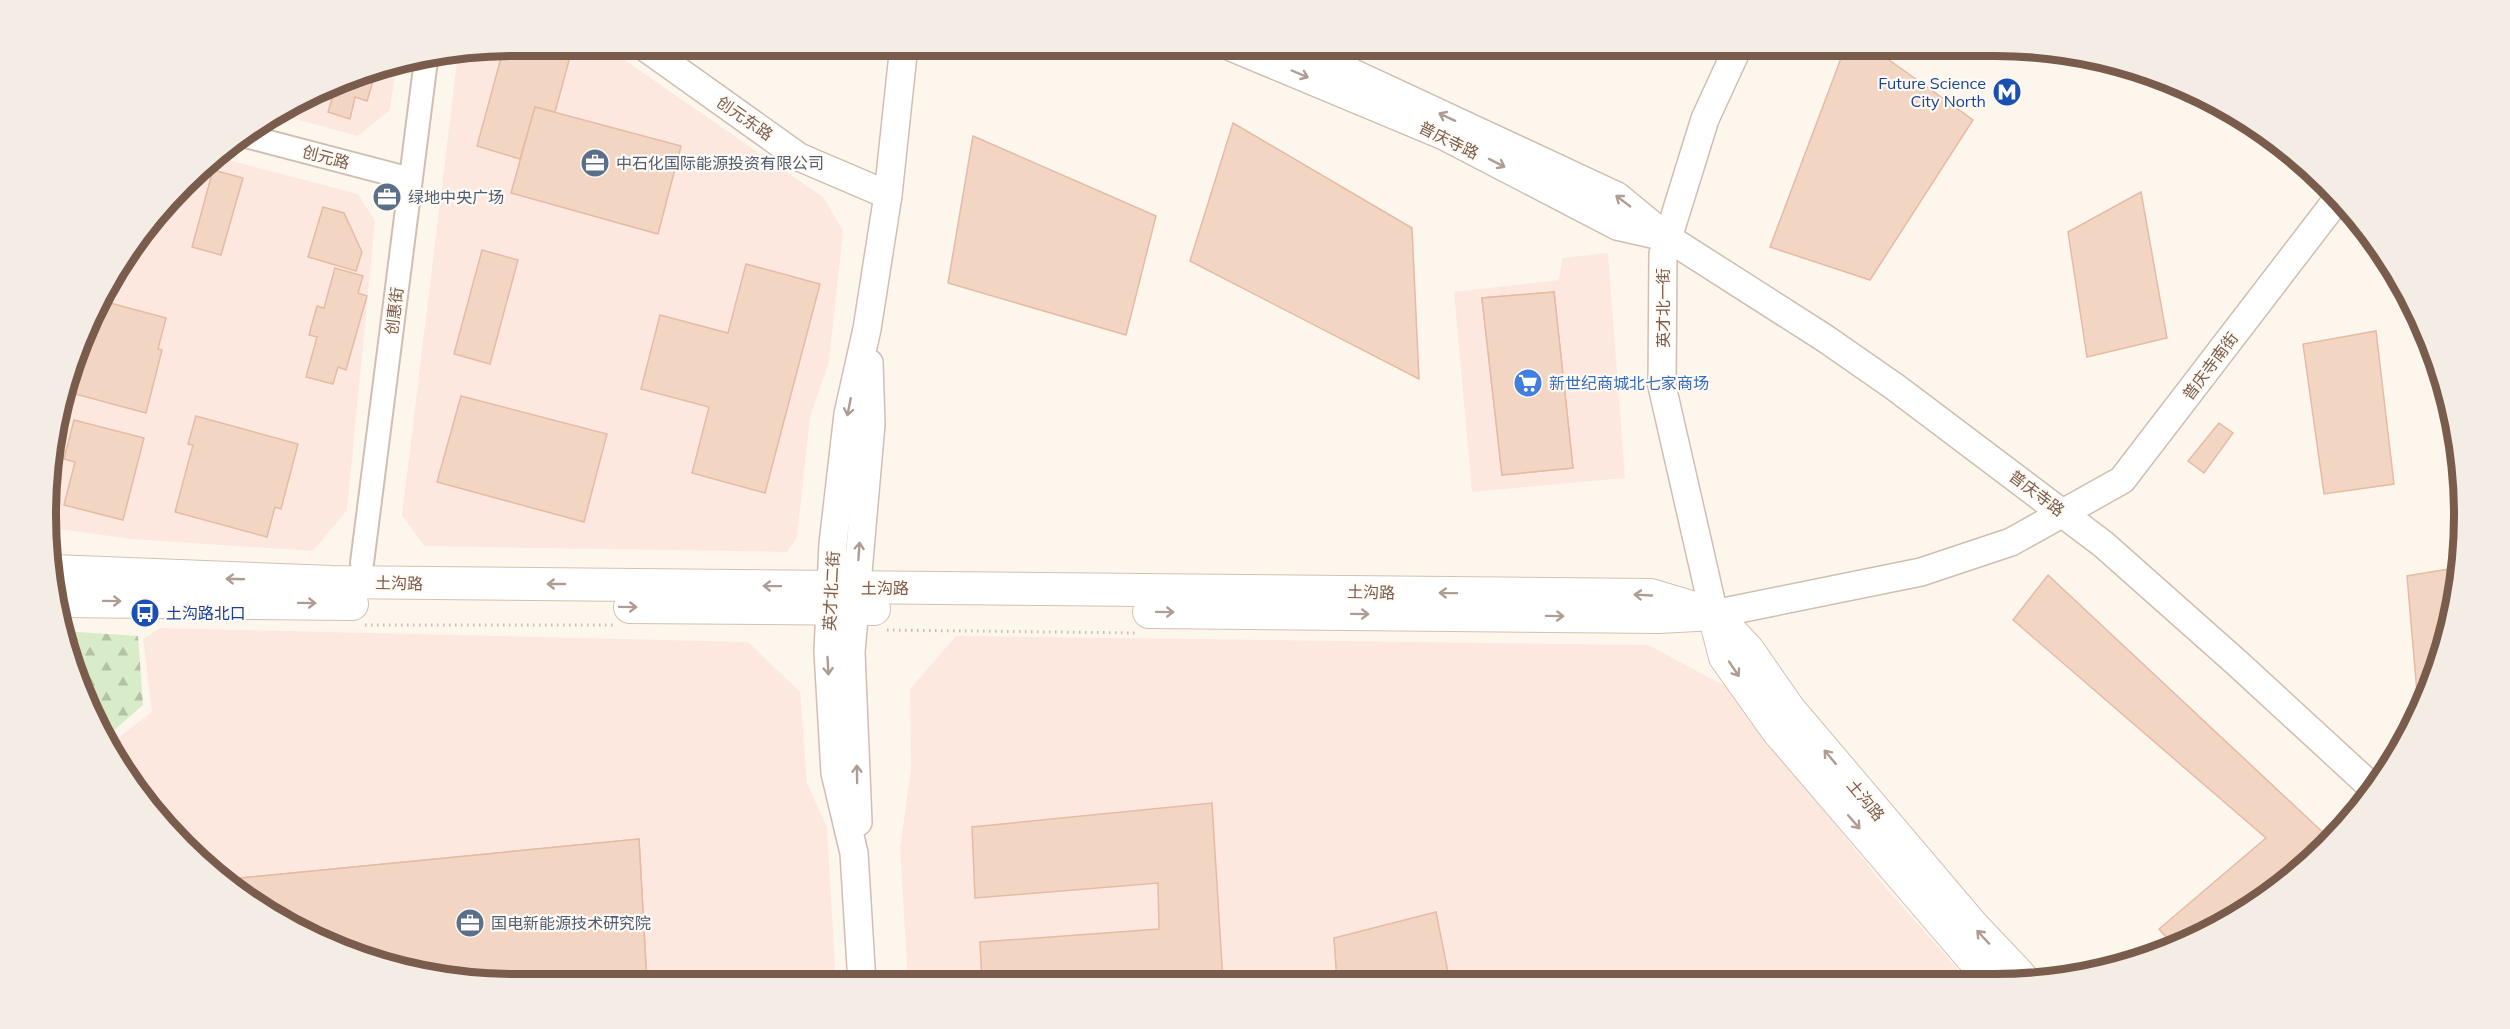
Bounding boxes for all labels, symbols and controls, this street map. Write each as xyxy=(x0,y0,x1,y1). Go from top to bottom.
one-way arrow xyxy=(1291,69,1309,80)
place label: Future Science City North xyxy=(1878,73,1986,111)
metro station icon: Future Science City North xyxy=(1991,76,2023,108)
street label: 创元东路 xyxy=(713,91,777,145)
one-way arrow xyxy=(1439,110,1457,122)
street label: 普庆寺路 xyxy=(1416,117,1482,163)
street label: 创元路 xyxy=(300,141,352,173)
office icon: 中石化国际能源投资有限公司 xyxy=(579,147,611,179)
place label: 中石化国际能源投资有限公司 xyxy=(616,153,824,173)
one-way arrow xyxy=(1488,158,1506,170)
office icon: 绿地中央广场 xyxy=(371,181,403,213)
place label: 绿地中央广场 xyxy=(408,187,504,207)
one-way arrow xyxy=(1615,195,1631,207)
street label: 英才北一街 xyxy=(1653,268,1673,348)
street label: 创惠街 xyxy=(381,286,407,336)
street label: 普庆寺南街 xyxy=(2178,328,2242,404)
supermarket icon: 新世纪商城北七家商场 xyxy=(1512,367,1544,399)
place label: 新世纪商城北七家商场 xyxy=(1549,373,1709,393)
one-way arrow xyxy=(843,396,854,416)
street label: 普庆寺路 xyxy=(2005,466,2069,520)
one-way arrow xyxy=(854,541,865,561)
street label: 英才北二街 xyxy=(819,551,843,631)
street label: 土沟路 xyxy=(375,573,423,593)
one-way arrow xyxy=(226,574,246,585)
one-way arrow xyxy=(547,578,567,590)
street label: 土沟路 xyxy=(861,578,909,598)
one-way arrow xyxy=(763,580,783,592)
street label: 土沟路 xyxy=(1347,582,1395,602)
one-way arrow xyxy=(1439,587,1459,599)
one-way arrow xyxy=(1634,589,1654,600)
one-way arrow xyxy=(102,595,122,607)
bus stop icon: 土沟路北口 xyxy=(129,597,161,629)
one-way arrow xyxy=(297,597,317,609)
one-way arrow xyxy=(618,601,638,613)
place label: 土沟路北口 xyxy=(166,603,246,623)
one-way arrow xyxy=(1154,606,1174,618)
one-way arrow xyxy=(1349,608,1369,620)
one-way arrow xyxy=(1544,610,1564,622)
one-way arrow xyxy=(823,656,834,676)
one-way arrow xyxy=(1727,660,1740,677)
one-way arrow xyxy=(1823,749,1836,765)
one-way arrow xyxy=(851,765,863,785)
street label: 土沟路 xyxy=(1843,775,1889,825)
one-way arrow xyxy=(1847,814,1861,829)
office icon: 国电新能源技术研究院 xyxy=(454,907,486,939)
place label: 国电新能源技术研究院 xyxy=(491,913,651,933)
one-way arrow xyxy=(1976,930,1991,945)

